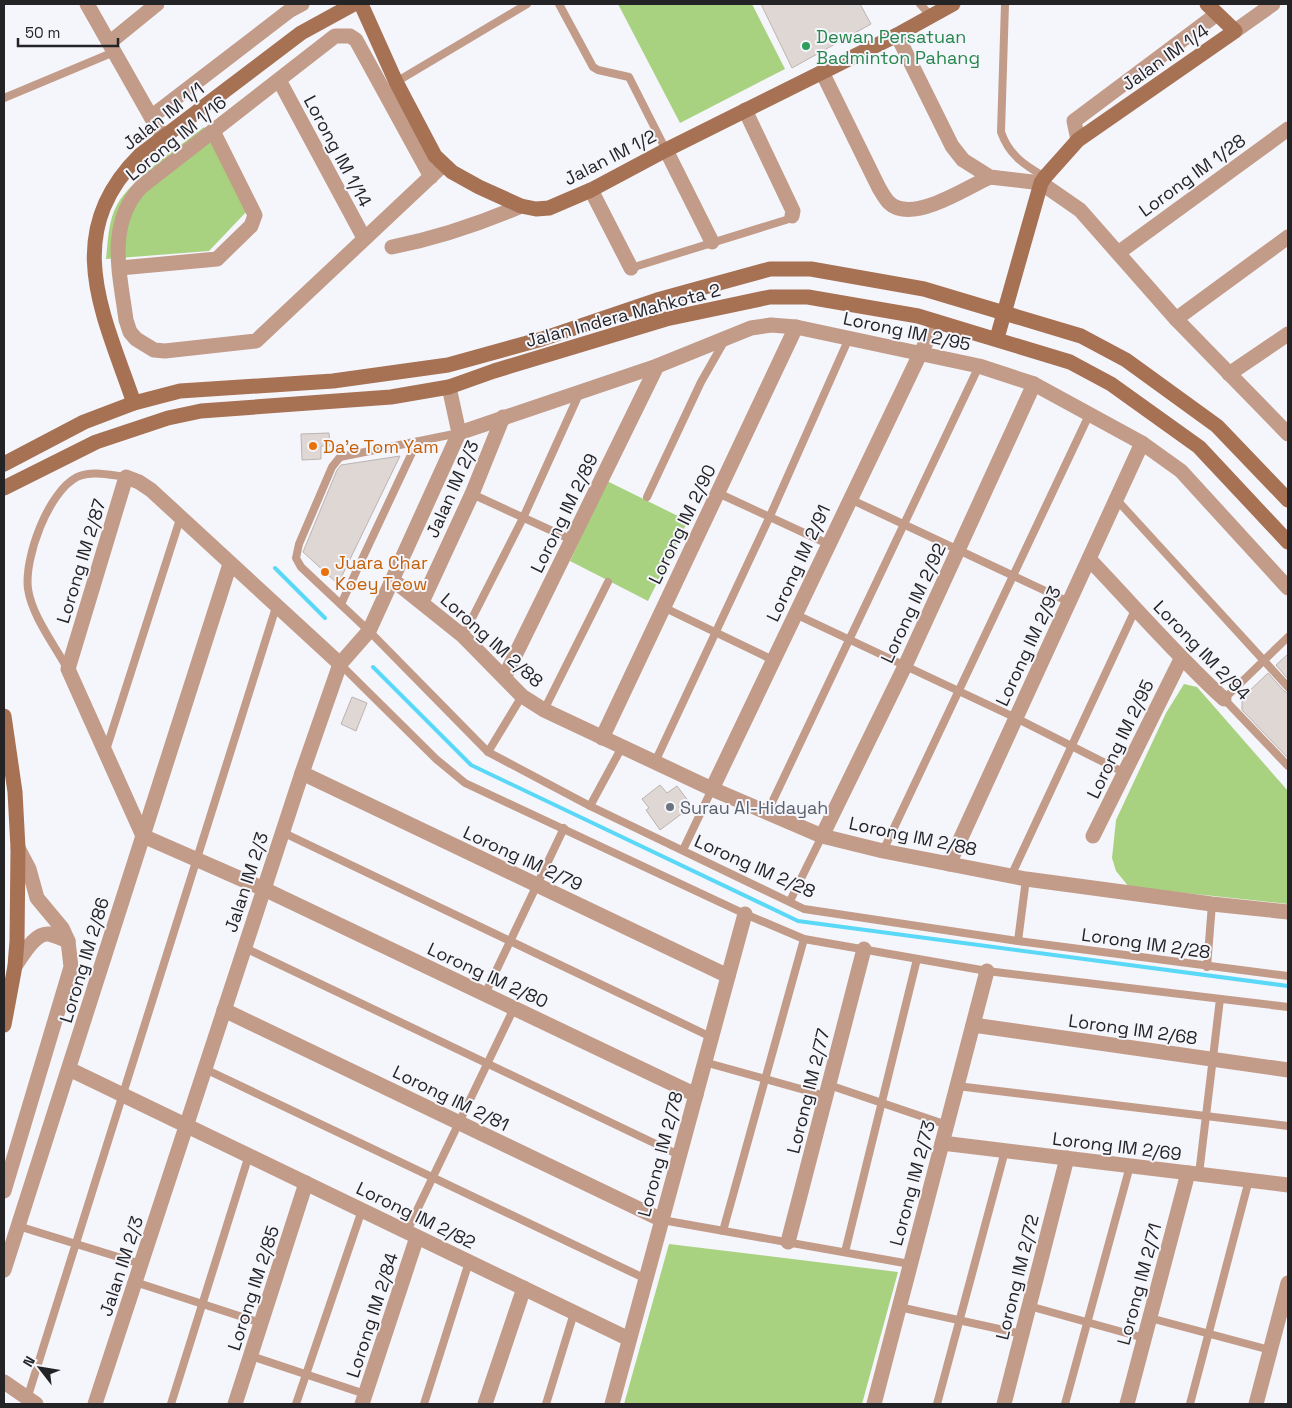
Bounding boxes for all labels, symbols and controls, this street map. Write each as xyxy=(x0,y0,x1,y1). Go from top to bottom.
scale bar xyxy=(18,15,118,47)
street label: Jalan IM 1/4 xyxy=(1117,19,1213,95)
text: 50 m xyxy=(25,23,60,42)
place label: Dewan Persatuan Badminton Pahang xyxy=(816,25,980,69)
marker: Dewan Persatuan Badminton Pahang xyxy=(800,40,812,52)
street label: Jalan IM 1/1 xyxy=(118,77,208,155)
street label: Lorong IM 1/16 xyxy=(121,90,231,186)
street label: Lorong IM 1/14 xyxy=(299,91,377,211)
street label: Jalan IM 1/2 xyxy=(560,124,660,190)
street label: Lorong IM 1/28 xyxy=(1134,129,1250,221)
street label: Jalan Indera Mahkota 2 xyxy=(523,278,723,352)
street label: Lorong IM 2/95 xyxy=(841,306,973,356)
place label: Da'e Tom Yam xyxy=(323,435,439,458)
street label: Jalan IM 2/3 xyxy=(420,437,484,541)
marker: Da'e Tom Yam xyxy=(307,440,319,452)
street label: Lorong IM 2/89 xyxy=(525,450,603,576)
street label: Lorong IM 2/90 xyxy=(643,460,721,588)
street label: Lorong IM 2/87 xyxy=(51,496,111,626)
street label: Lorong IM 2/91 xyxy=(761,501,835,625)
street label: Lorong IM 2/92 xyxy=(875,539,951,667)
place label: Juara Char Koey Teow xyxy=(335,551,428,595)
marker: Juara Char Koey Teow xyxy=(319,566,331,578)
street label: Lorong IM 2/93 xyxy=(990,582,1066,710)
street label: Lorong IM 2/88 xyxy=(436,588,548,692)
street label: Lorong IM 2/94 xyxy=(1149,595,1255,705)
street label: Lorong IM 2/95 xyxy=(1081,676,1159,802)
place label: Surau Al-Hidayah xyxy=(680,796,828,819)
marker: Surau Al-Hidayah xyxy=(664,801,676,813)
street label: Lorong IM 2/88 xyxy=(847,811,979,861)
street label: Lorong IM 2/79 xyxy=(460,820,586,896)
street label: Jalan IM 2/3 xyxy=(219,829,273,935)
street label: Lorong IM 2/28 xyxy=(691,829,819,903)
street label: Lorong IM 2/86 xyxy=(54,894,114,1026)
street label: Lorong IM 2/28 xyxy=(1080,923,1212,963)
street label: Lorong IM 2/80 xyxy=(424,937,552,1013)
street label: Lorong IM 2/68 xyxy=(1067,1009,1199,1049)
street label: Lorong IM 2/77 xyxy=(781,1026,835,1156)
street label: Lorong IM 2/81 xyxy=(389,1060,513,1136)
street label: Lorong IM 2/78 xyxy=(632,1089,688,1219)
street label: Lorong IM 2/73 xyxy=(884,1118,940,1248)
street label: Lorong IM 2/69 xyxy=(1051,1127,1183,1165)
street label: Lorong IM 2/82 xyxy=(353,1176,479,1254)
street label: Lorong IM 2/72 xyxy=(990,1212,1044,1342)
street label: Jalan IM 2/3 xyxy=(94,1213,148,1319)
street label: Lorong IM 2/71 xyxy=(1112,1221,1166,1347)
street label: Lorong IM 2/85 xyxy=(222,1223,284,1353)
street label: Lorong IM 2/84 xyxy=(341,1250,403,1380)
north arrow xyxy=(15,1343,65,1393)
text: N xyxy=(19,1353,39,1370)

